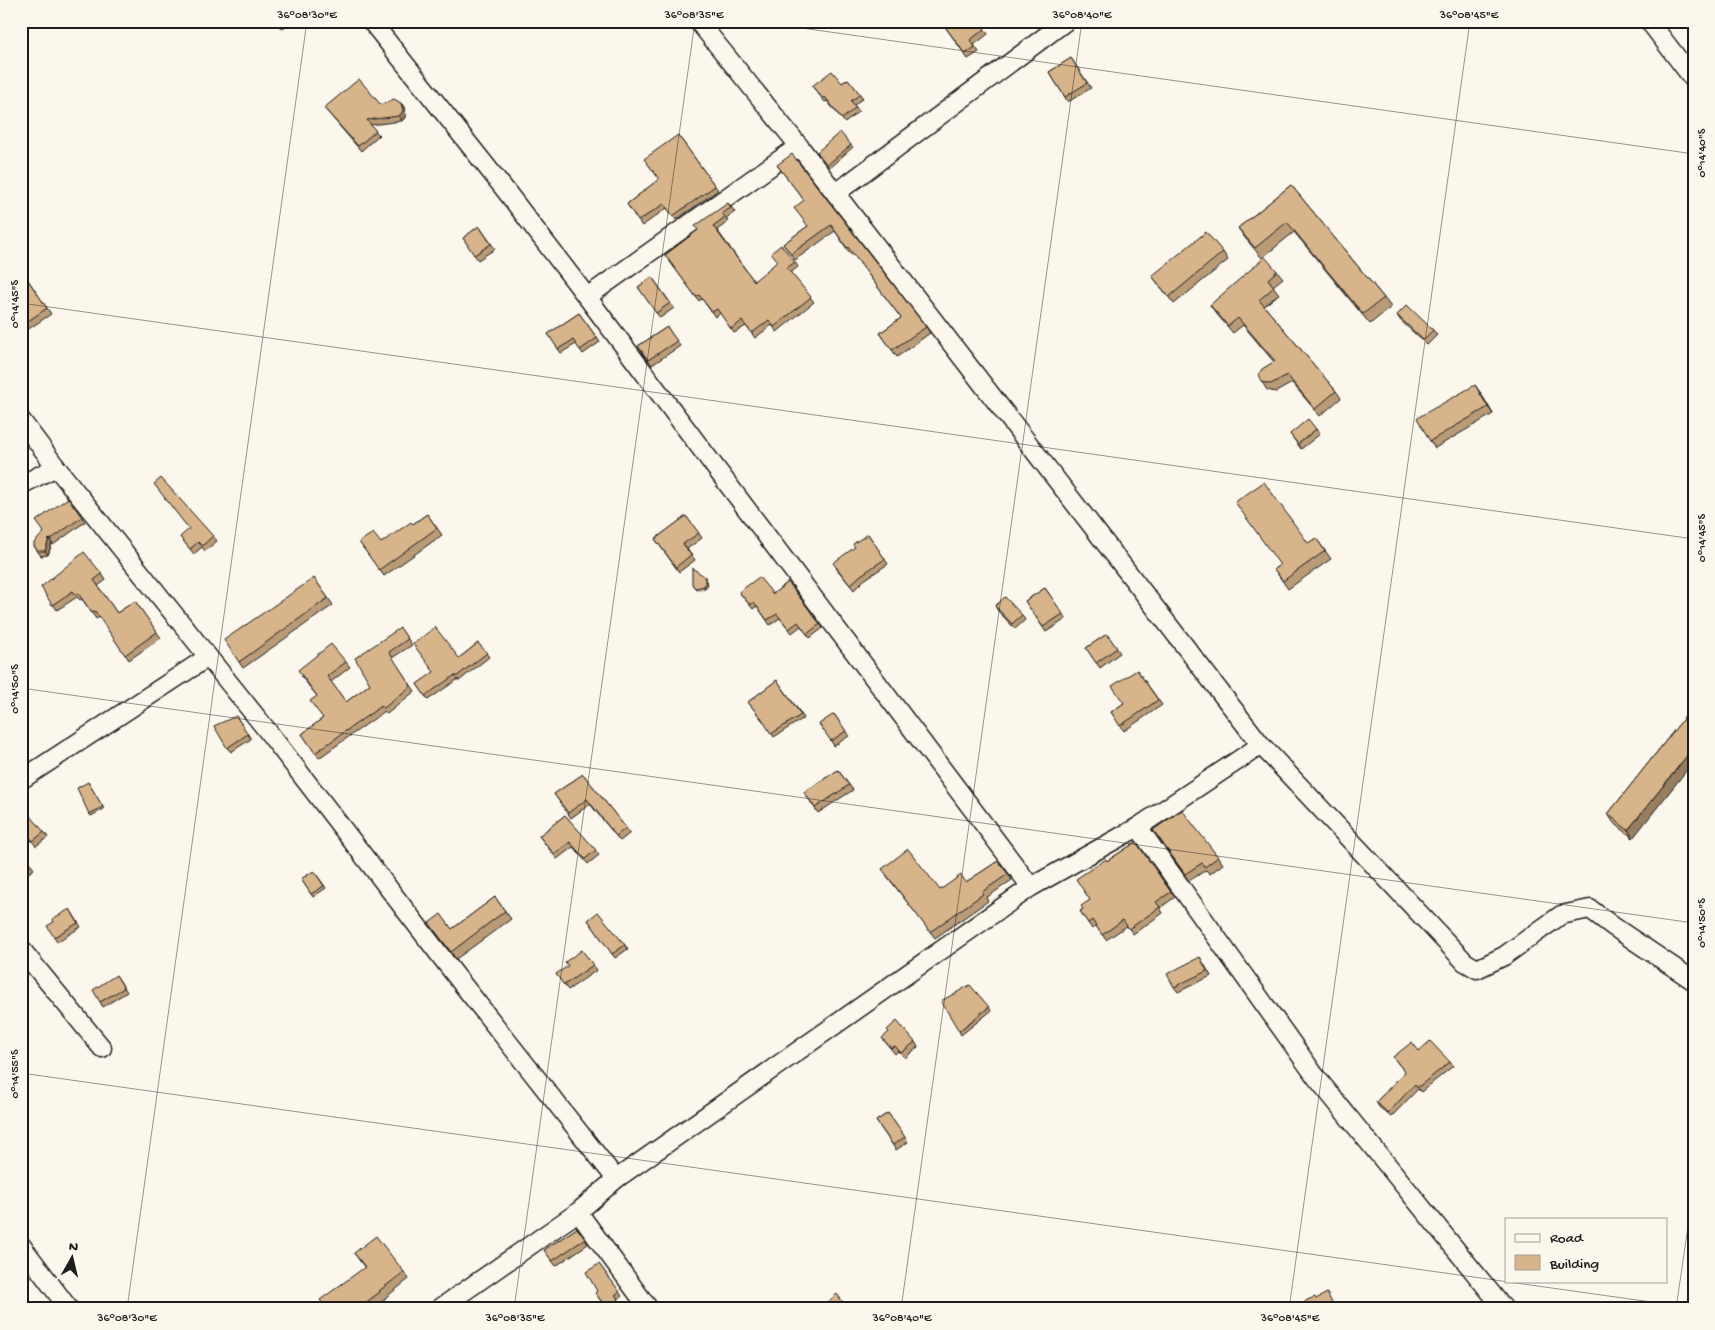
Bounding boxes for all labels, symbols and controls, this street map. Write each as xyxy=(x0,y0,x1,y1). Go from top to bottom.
text: 36°08'30"E xyxy=(276,9,337,23)
text: 36°08'35"E xyxy=(663,9,724,23)
text: 36°08'40"E xyxy=(1051,9,1112,23)
text: 36°08'45"E xyxy=(1439,9,1499,23)
text: 0°14'40"S xyxy=(1696,128,1710,177)
text: 0°14'45"S xyxy=(9,279,23,328)
text: 0°14'45"S xyxy=(1696,513,1710,562)
text: 0°14'50"S xyxy=(9,664,23,714)
text: 0°14'50"S xyxy=(1696,898,1710,948)
text: 0°14'55"S xyxy=(9,1049,23,1098)
legend xyxy=(1505,1218,1668,1282)
text: Road xyxy=(1550,1230,1584,1248)
north arrow xyxy=(48,1232,98,1282)
text: N xyxy=(68,1239,79,1257)
text: Building xyxy=(1549,1256,1599,1274)
text: 36°08'30"E xyxy=(96,1312,157,1326)
text: 36°08'35"E xyxy=(484,1312,545,1326)
text: 36°08'40"E xyxy=(871,1312,932,1326)
text: 36°08'45"E xyxy=(1260,1312,1320,1326)

